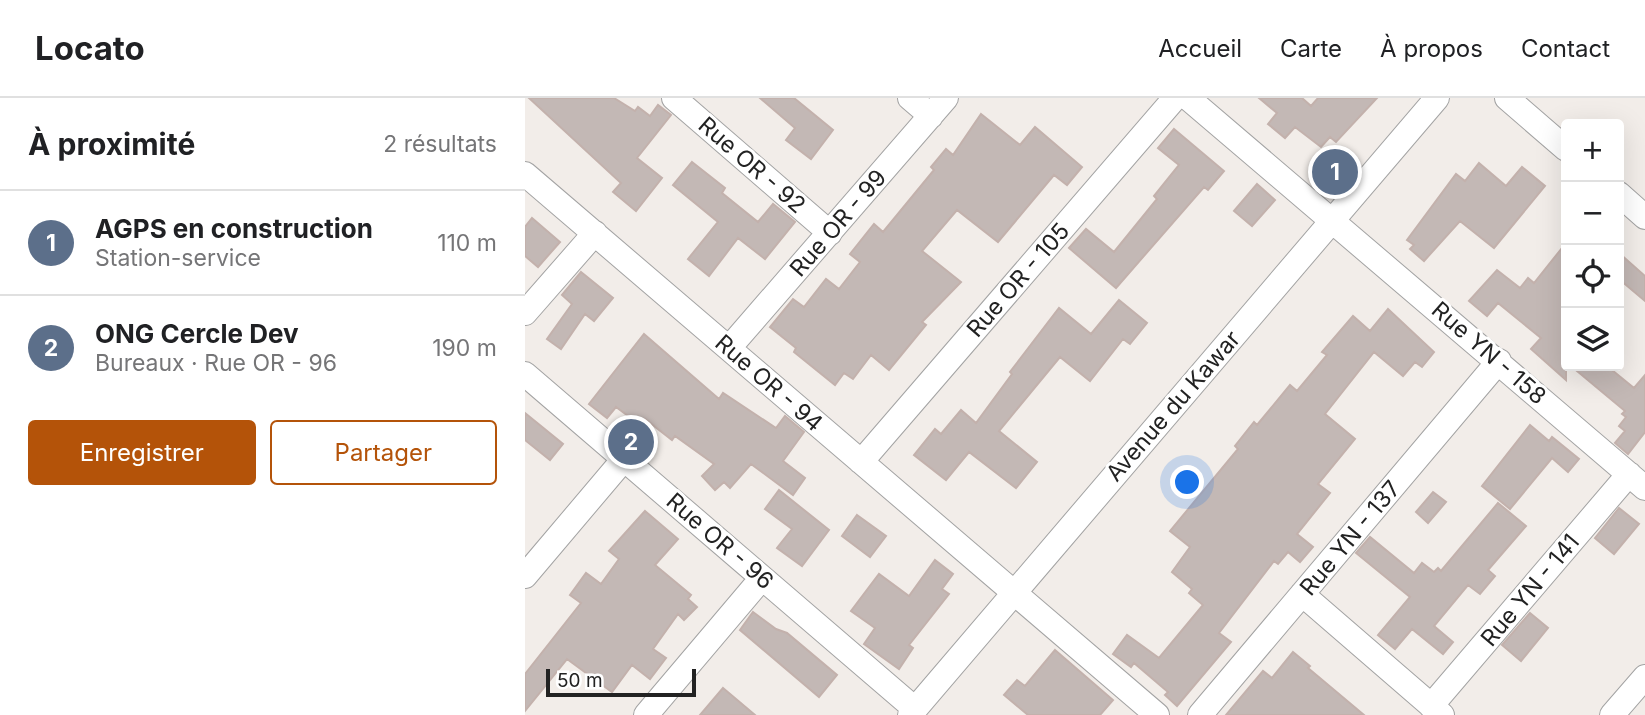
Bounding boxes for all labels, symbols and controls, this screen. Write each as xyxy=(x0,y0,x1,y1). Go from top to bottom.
text: Locato xyxy=(35,28,145,68)
text: Accueil xyxy=(1158,34,1242,63)
text: Carte xyxy=(1280,34,1342,63)
text: À propos xyxy=(1380,34,1483,63)
text: Contact xyxy=(1521,34,1610,63)
street label: Rue OR - 92 xyxy=(693,111,811,219)
map controls xyxy=(1561,119,1624,371)
button: + xyxy=(1561,119,1624,182)
text: À proximité xyxy=(28,126,195,162)
text: 2 résultats xyxy=(383,130,497,158)
pin: 1 xyxy=(1312,146,1358,198)
street label: Rue OR - 99 xyxy=(784,164,892,282)
button: − xyxy=(1561,182,1624,245)
text: AGPS en construction xyxy=(95,213,373,244)
street label: Rue OR - 105 xyxy=(961,217,1075,343)
text: 1 xyxy=(46,229,56,257)
text: 110 m xyxy=(437,229,497,257)
text: Station-service xyxy=(95,244,261,272)
button: locate xyxy=(1561,245,1624,308)
street label: Rue YN - 158 xyxy=(1426,296,1552,410)
button: layers xyxy=(1561,308,1624,371)
text: ONG Cercle Dev xyxy=(95,318,299,349)
street label: Avenue du Kawar xyxy=(1100,325,1246,487)
street label: Rue OR - 94 xyxy=(710,329,828,437)
text: 2 xyxy=(44,334,58,362)
text: 190 m xyxy=(432,334,497,362)
text: Bureaux · Rue OR - 96 xyxy=(95,349,337,377)
pin: 2 xyxy=(608,416,654,468)
button: Enregistrer xyxy=(28,420,256,485)
button: Partager xyxy=(270,420,497,485)
your location xyxy=(1170,465,1204,499)
street label: Rue YN - 137 xyxy=(1294,475,1406,601)
street label: Rue OR - 96 xyxy=(661,487,779,595)
street label: Rue YN - 141 xyxy=(1475,528,1585,652)
scale bar xyxy=(546,666,697,698)
text: 50 m xyxy=(557,669,603,692)

